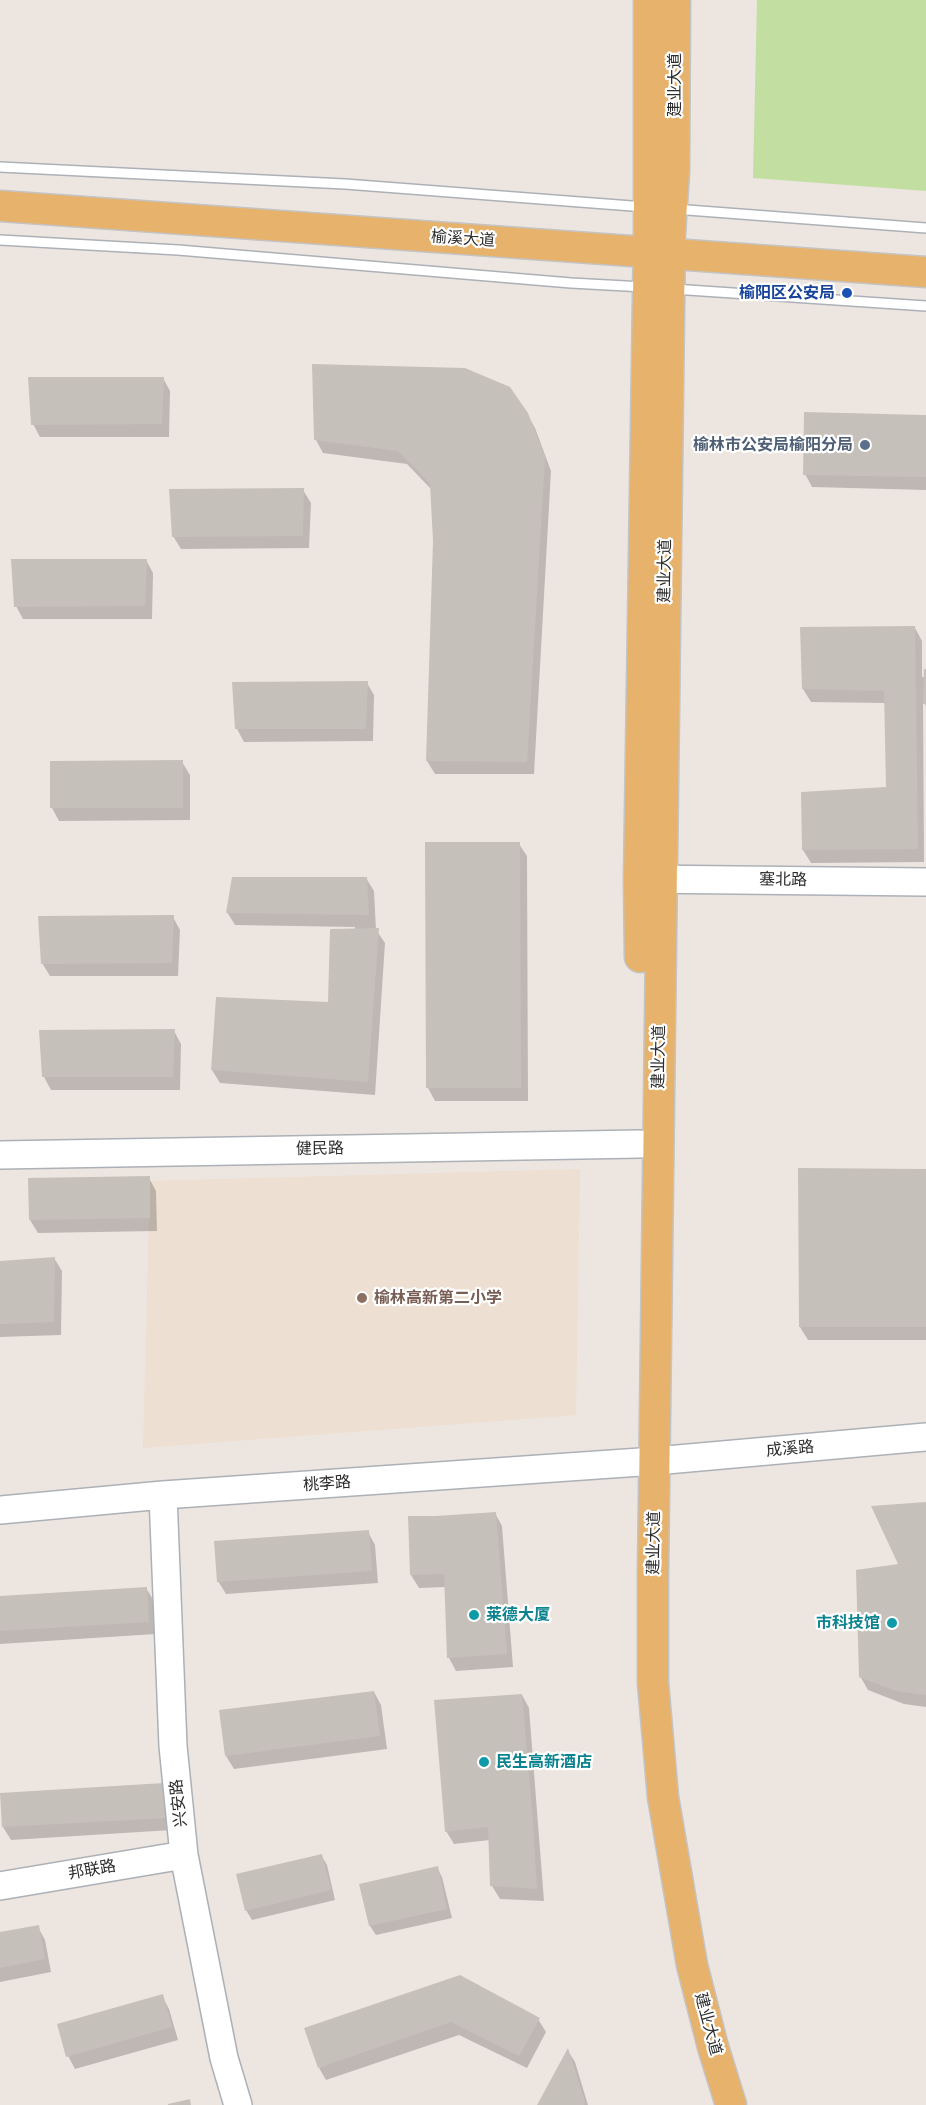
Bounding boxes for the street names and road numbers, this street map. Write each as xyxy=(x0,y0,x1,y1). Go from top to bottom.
street label: 建业大道 xyxy=(665,53,685,117)
street label: 榆溪大道 xyxy=(430,227,496,251)
street label: 建业大道 xyxy=(655,539,675,603)
street label: 塞北路 xyxy=(759,870,807,890)
street label: 建业大道 xyxy=(649,1025,669,1089)
street label: 健民路 xyxy=(296,1139,344,1159)
street label: 成溪路 xyxy=(765,1437,815,1461)
street label: 桃李路 xyxy=(302,1473,352,1495)
street label: 建业大道 xyxy=(644,1511,664,1575)
street label: 兴安路 xyxy=(167,1778,191,1828)
street label: 邦联路 xyxy=(67,1856,117,1884)
street label: 建业大道 xyxy=(690,1991,726,2057)

